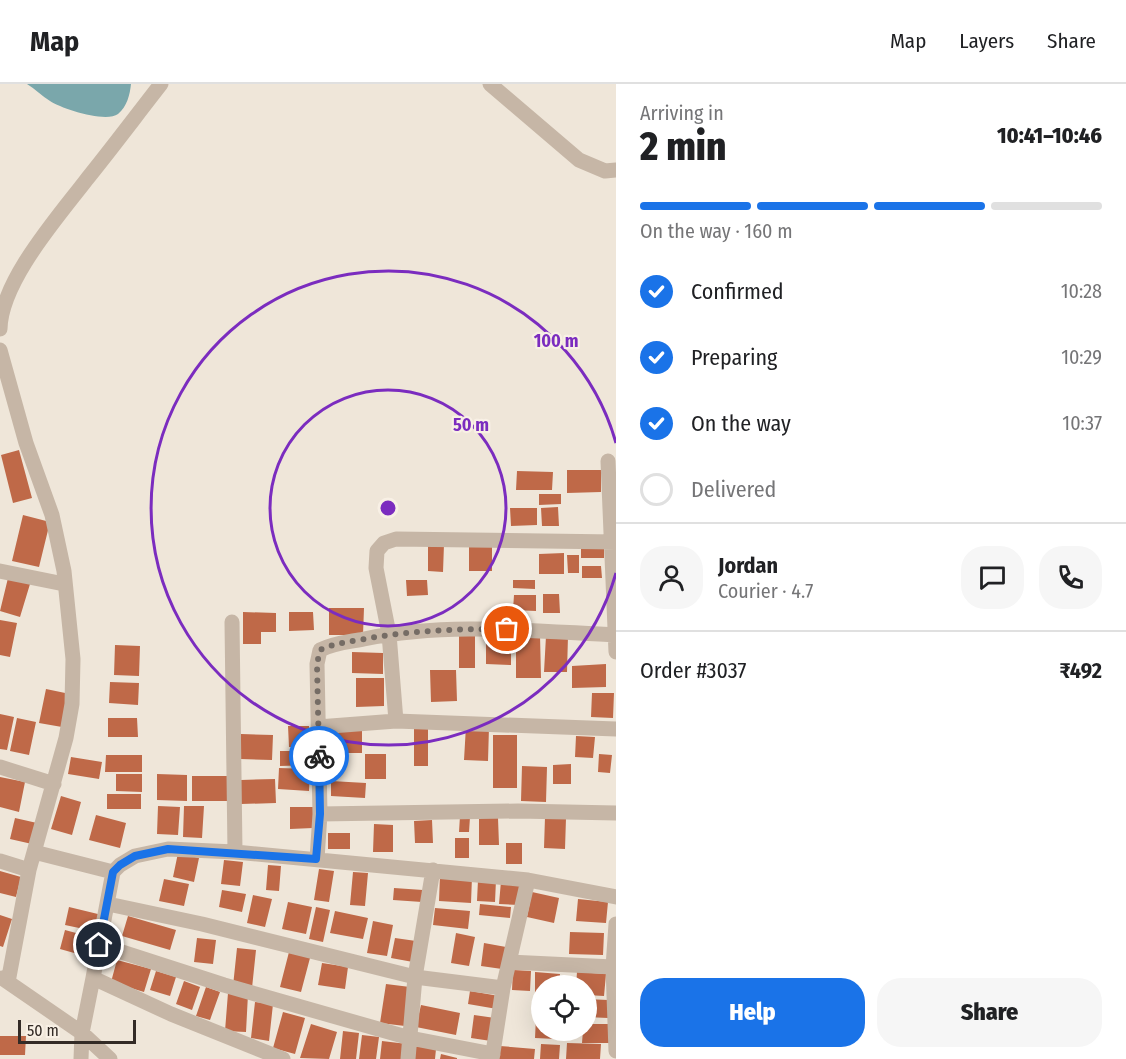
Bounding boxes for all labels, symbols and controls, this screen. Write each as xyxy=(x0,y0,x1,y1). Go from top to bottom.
text: Map xyxy=(30,25,79,58)
text: Map xyxy=(890,28,926,54)
text: Layers xyxy=(959,28,1014,54)
text: Share xyxy=(1047,28,1096,54)
text: Arriving in xyxy=(640,101,724,125)
text: 10:41–10:46 xyxy=(997,122,1102,149)
text: 2 min xyxy=(640,124,726,170)
text: On the way · 160 m xyxy=(640,219,793,243)
icon: check xyxy=(640,275,673,308)
text: Confirmed xyxy=(691,278,784,305)
text: 10:28 xyxy=(1061,279,1102,303)
text: 100 m xyxy=(534,330,578,352)
icon: check xyxy=(640,341,673,374)
text: Preparing xyxy=(691,344,777,371)
text: 10:29 xyxy=(1061,345,1102,369)
icon: check xyxy=(640,407,673,440)
text: On the way xyxy=(691,410,791,437)
text: 10:37 xyxy=(1062,411,1102,435)
text: 50 m xyxy=(453,414,489,436)
text: Delivered xyxy=(691,476,776,503)
centre of rings xyxy=(378,498,398,518)
button: person xyxy=(640,546,703,609)
button: chat xyxy=(961,546,1024,609)
button: phone xyxy=(1039,546,1102,609)
text: Jordan xyxy=(718,552,778,579)
text: Courier · 4.7 xyxy=(718,579,813,603)
pin xyxy=(481,603,532,654)
icon: bag xyxy=(490,612,523,645)
text: Order #3037 xyxy=(640,657,746,684)
text: ₹492 xyxy=(1060,657,1102,684)
courier xyxy=(289,726,349,786)
icon: bike xyxy=(303,740,336,773)
pin xyxy=(73,919,124,970)
icon: home xyxy=(82,928,115,961)
map controls xyxy=(531,975,597,1041)
button: locate xyxy=(531,975,597,1041)
button: Help xyxy=(640,978,865,1047)
button: Share xyxy=(877,978,1102,1047)
scale bar xyxy=(18,1017,136,1044)
text: 50 m xyxy=(27,1021,59,1040)

